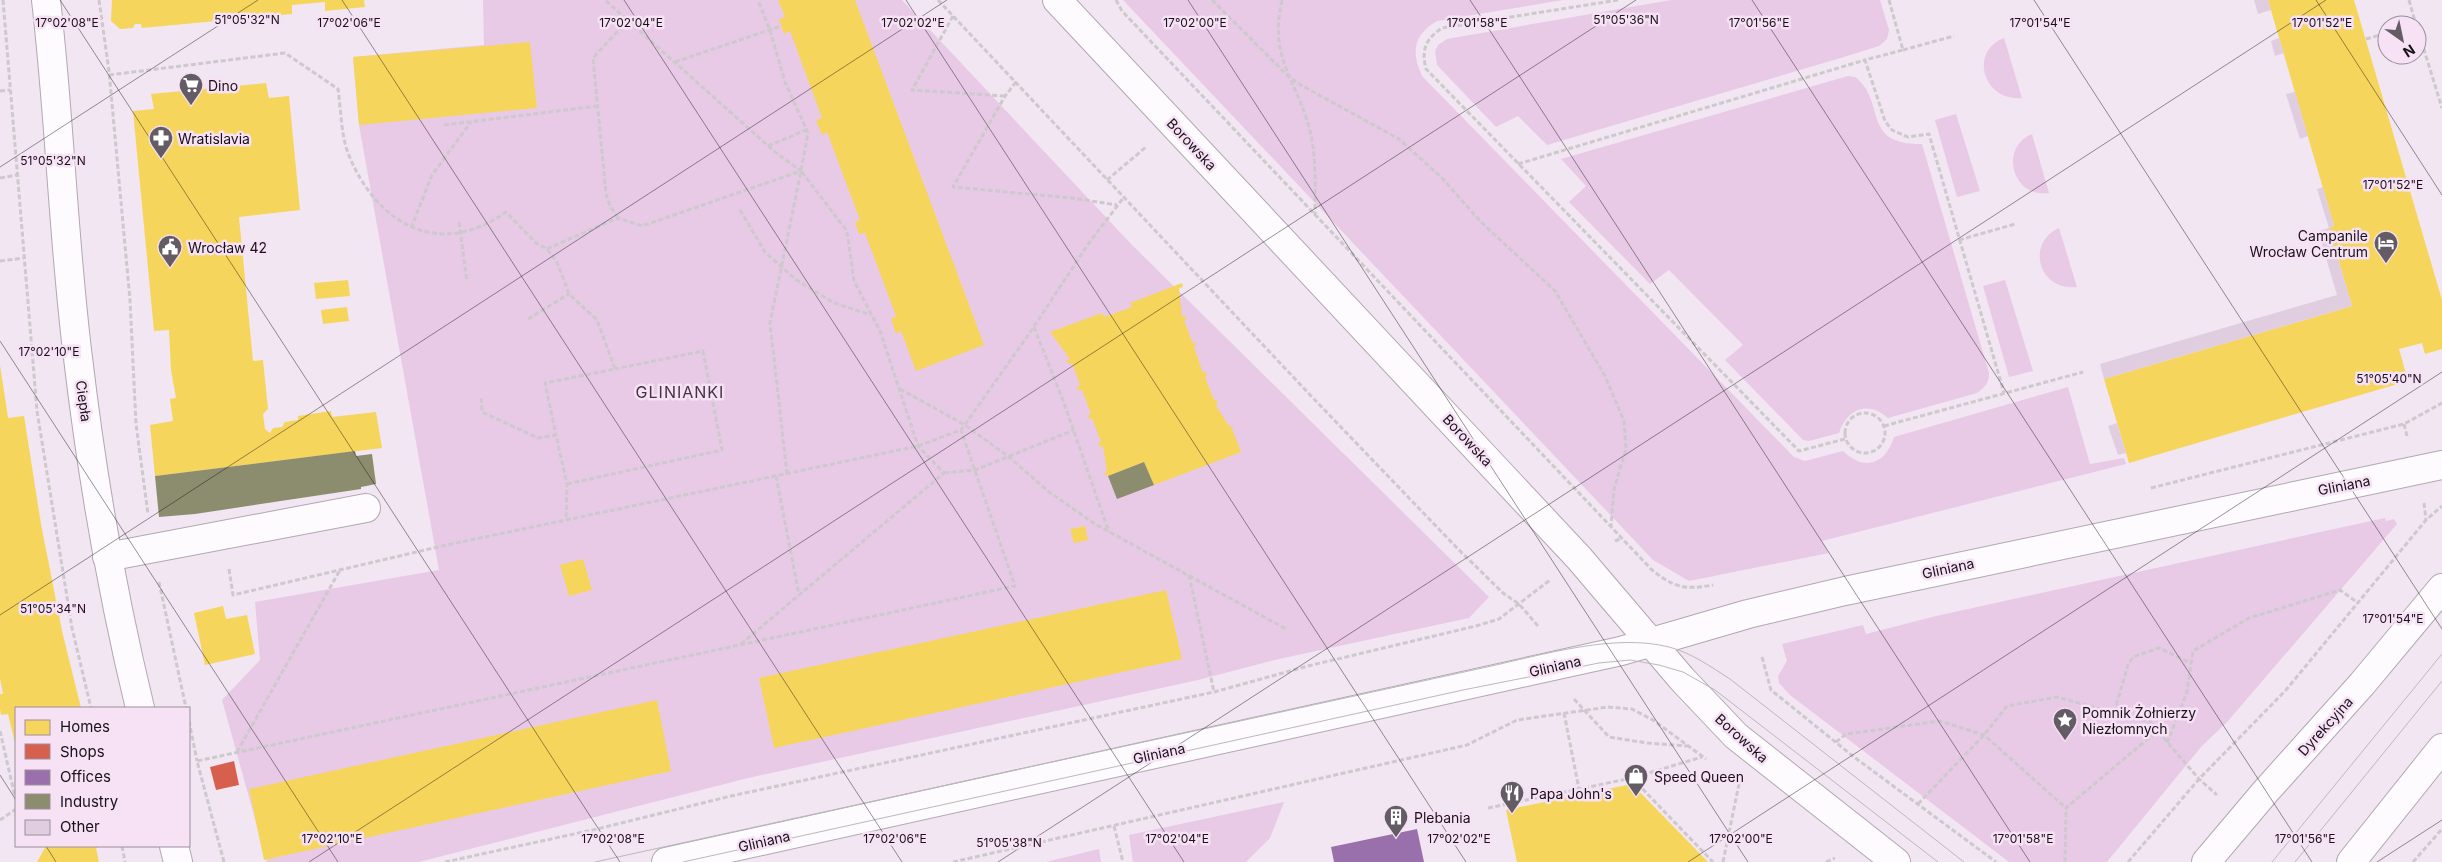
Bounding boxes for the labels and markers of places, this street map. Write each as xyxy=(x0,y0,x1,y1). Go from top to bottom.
supermarket icon: Dino xyxy=(178,72,204,106)
place label: Dino xyxy=(208,77,238,94)
pharmacy icon: Wratislavia xyxy=(148,125,174,159)
place label: Wratislavia xyxy=(178,130,250,147)
place label: Campanile Wrocław Centrum xyxy=(2250,227,2368,260)
hotel icon: Campanile Wrocław Centrum xyxy=(2373,230,2399,264)
public building icon: Wrocław 42 xyxy=(157,234,183,268)
place label: Wrocław 42 xyxy=(188,239,267,256)
place label: Pomnik Żołnierzy Niezłomnych xyxy=(2082,704,2196,737)
place icon: Pomnik Żołnierzy Niezłomnych xyxy=(2052,707,2078,741)
shop icon: Speed Queen xyxy=(1623,763,1649,797)
place label: Speed Queen xyxy=(1654,768,1744,785)
restaurant icon: Papa John's xyxy=(1499,780,1525,814)
place label: Papa John's xyxy=(1530,785,1612,802)
building icon: Plebania xyxy=(1383,804,1409,838)
place label: Plebania xyxy=(1414,809,1471,826)

